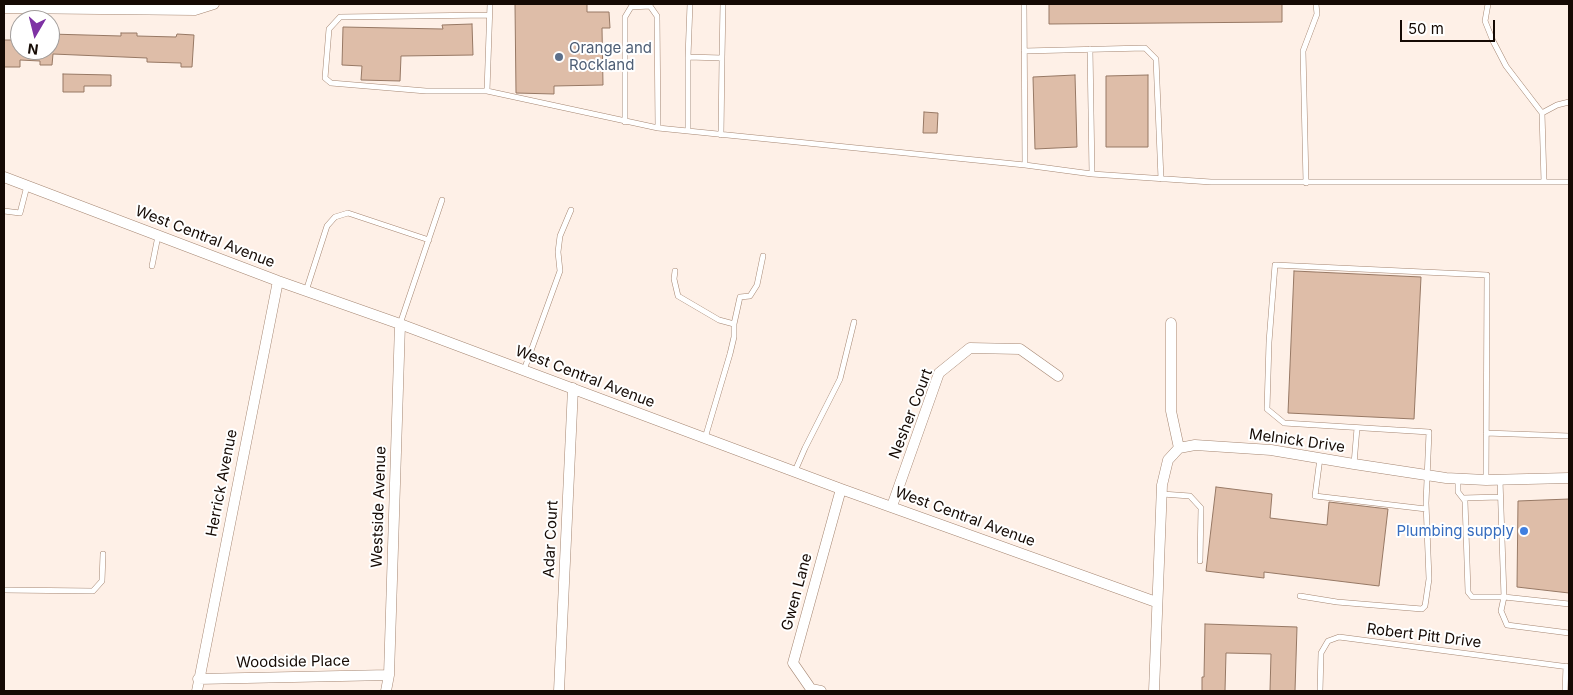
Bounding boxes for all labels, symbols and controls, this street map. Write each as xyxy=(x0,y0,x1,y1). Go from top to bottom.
north arrow xyxy=(10,10,60,60)
scale bar xyxy=(1403,10,1498,42)
text: 50 m xyxy=(1408,19,1444,38)
place label: Orange and Rockland xyxy=(569,39,652,74)
text: N xyxy=(27,40,39,59)
marker: Orange and Rockland xyxy=(553,51,565,63)
street label: West Central Avenue xyxy=(133,202,277,272)
street label: West Central Avenue xyxy=(513,342,657,412)
street label: Nesher Court xyxy=(886,366,936,462)
street label: Melnick Drive xyxy=(1248,425,1346,457)
street label: Herrick Avenue xyxy=(203,428,241,538)
street label: Westside Avenue xyxy=(368,446,390,568)
street label: West Central Avenue xyxy=(892,483,1038,551)
street label: Adar Court xyxy=(540,500,562,578)
place label: Plumbing supply xyxy=(1396,522,1514,540)
marker: Plumbing supply xyxy=(1518,525,1530,537)
street label: Gwen Lane xyxy=(778,551,816,633)
street label: Robert Pitt Drive xyxy=(1366,620,1482,652)
street label: Woodside Place xyxy=(236,652,350,672)

